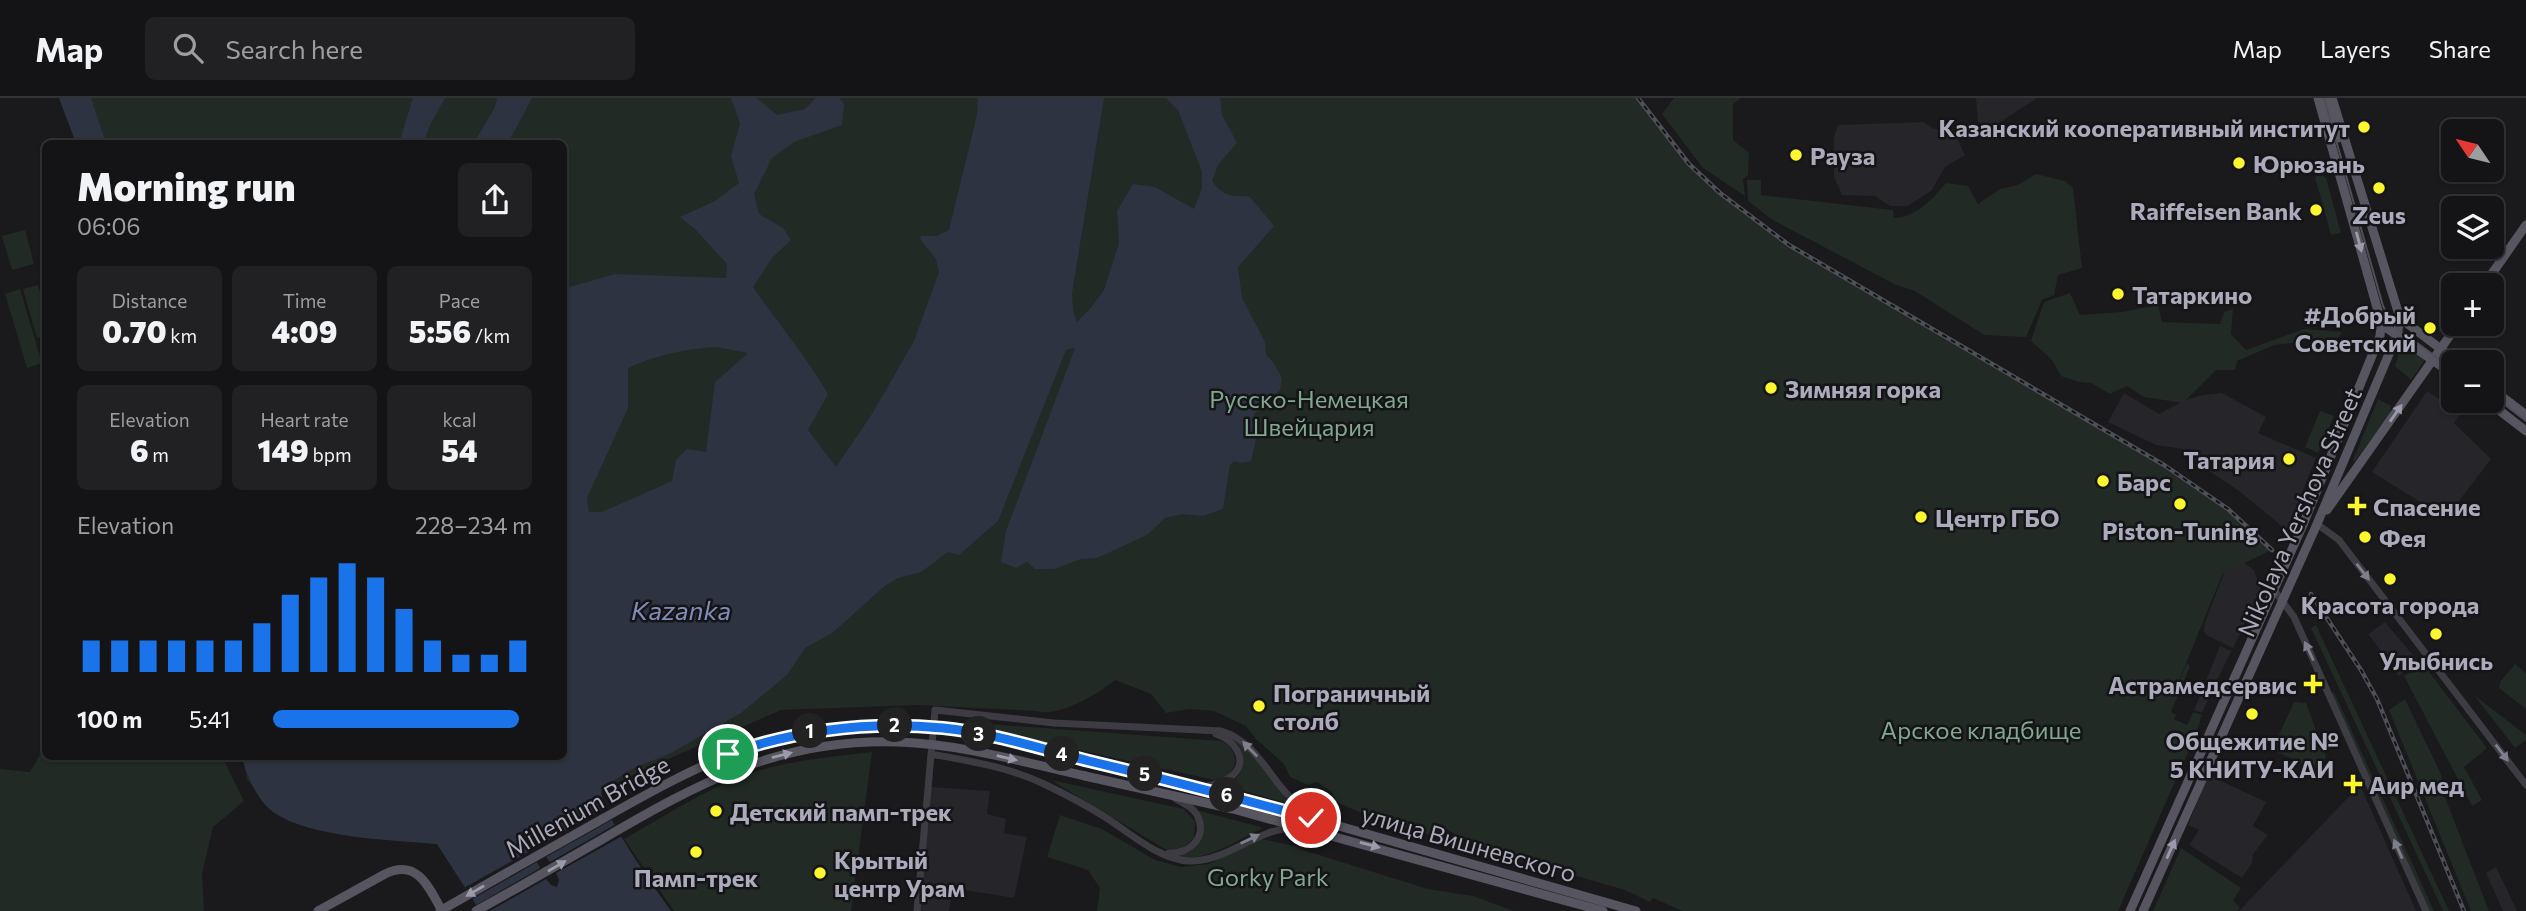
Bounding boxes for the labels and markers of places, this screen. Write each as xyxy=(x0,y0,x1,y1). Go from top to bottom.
place label: Казанский кооперативный институт xyxy=(1938,113,2350,142)
marker: Казанский кооперативный институт xyxy=(2356,119,2372,135)
place label: Рауза xyxy=(1810,141,1875,170)
marker: Рауза xyxy=(1788,147,1804,163)
place label: Юрюзань xyxy=(2253,149,2365,178)
marker: Юрюзань xyxy=(2231,155,2247,171)
marker: Zeus xyxy=(2371,180,2387,196)
place label: Raiffeisen Bank xyxy=(2130,196,2302,225)
place label: Zeus xyxy=(2352,200,2406,229)
marker: Raiffeisen Bank xyxy=(2308,202,2324,218)
place label: Татаркино xyxy=(2132,280,2252,309)
marker: Татаркино xyxy=(2110,286,2126,302)
place label: #Добрый Советский xyxy=(2295,300,2416,357)
marker: #Добрый Советский xyxy=(2422,320,2438,336)
place label: Зимняя горка xyxy=(1785,374,1941,403)
marker: Зимняя горка xyxy=(1763,380,1779,396)
place label: Татария xyxy=(2183,445,2275,474)
marker: Татария xyxy=(2281,451,2297,467)
place label: Барс xyxy=(2117,467,2171,496)
marker: Барс xyxy=(2095,473,2111,489)
place label: Спасение xyxy=(2373,492,2481,521)
marker: Piston-Tuning xyxy=(2172,496,2188,512)
marker: Спасение xyxy=(2347,496,2367,516)
place label: Центр ГБО xyxy=(1935,503,2059,532)
marker: Центр ГБО xyxy=(1913,509,1929,525)
place label: Piston-Tuning xyxy=(2102,516,2258,545)
place label: Фея xyxy=(2379,523,2426,552)
marker: Фея xyxy=(2357,529,2373,545)
marker: Красота города xyxy=(2382,571,2398,587)
place label: Красота города xyxy=(2301,590,2479,619)
marker: Улыбнись xyxy=(2428,626,2444,642)
place label: Улыбнись xyxy=(2379,646,2493,675)
place label: Астрамедсервис xyxy=(2108,670,2297,699)
marker: Астрамедсервис xyxy=(2303,674,2323,694)
place label: Пограничный столб xyxy=(1273,678,1430,735)
marker: Пограничный столб xyxy=(1251,698,1267,714)
marker: Общежитие № 5 КНИТУ-КАИ xyxy=(2244,706,2260,722)
pin: 2 xyxy=(878,708,912,742)
pin: 1 xyxy=(792,714,828,748)
pin: 3 xyxy=(962,716,996,752)
pin xyxy=(698,724,758,784)
place label: Общежитие № 5 КНИТУ-КАИ xyxy=(2165,726,2339,783)
pin: 4 xyxy=(1044,736,1080,772)
pin: 5 xyxy=(1128,756,1162,792)
place label: Аир мед xyxy=(2369,770,2464,799)
marker: Аир мед xyxy=(2343,774,2363,794)
pin: 6 xyxy=(1210,778,1244,812)
pin xyxy=(1281,788,1341,848)
place label: Детский памп-трек xyxy=(730,797,952,826)
marker: Детский памп-трек xyxy=(708,803,724,819)
marker: Памп-трек xyxy=(688,844,704,860)
place label: Крытый центр Урам xyxy=(834,845,965,902)
place label: Памп-трек xyxy=(634,863,758,892)
marker: Крытый центр Урам xyxy=(812,865,828,881)

